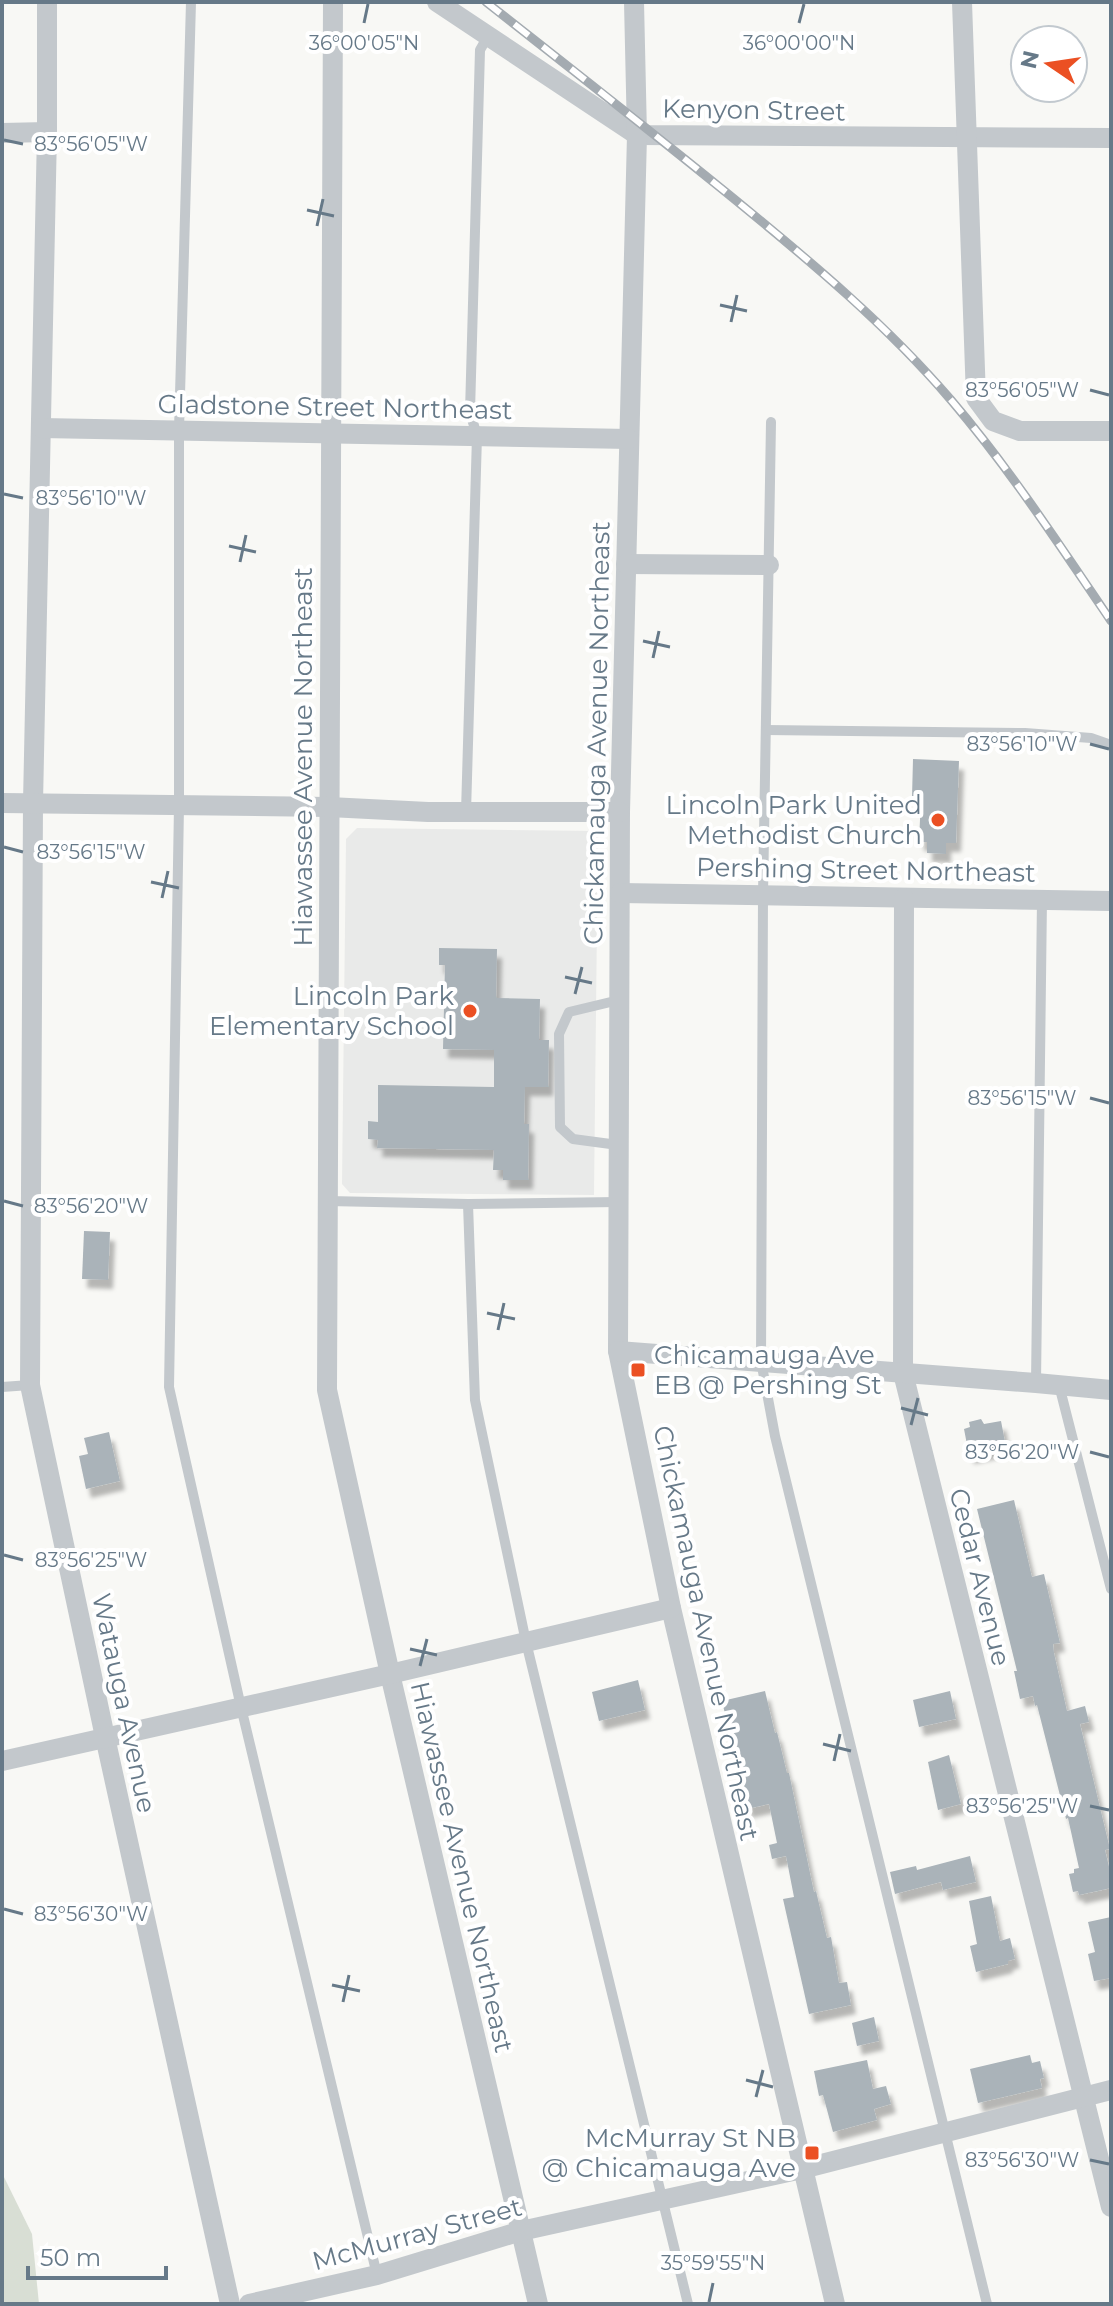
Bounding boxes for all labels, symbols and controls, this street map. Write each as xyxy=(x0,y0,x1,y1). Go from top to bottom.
north arrow xyxy=(1009,24,1089,104)
text: 36°00'05"N xyxy=(309,31,419,55)
text: 36°00'00"N xyxy=(743,31,855,55)
text: N xyxy=(1015,48,1045,71)
street label: Kenyon Street xyxy=(662,92,846,128)
text: 83°56'05"W xyxy=(34,132,148,156)
text: 83°56'05"W xyxy=(965,378,1079,402)
street label: Gladstone Street Northeast xyxy=(157,388,513,426)
text: 83°56'10"W xyxy=(36,486,146,510)
street label: Chickamauga Avenue Northeast xyxy=(577,521,617,945)
street label: Hiawassee Avenue Northeast xyxy=(287,567,319,947)
text: 83°56'10"W xyxy=(967,732,1077,756)
place label: Lincoln Park United Methodist Church xyxy=(665,789,922,851)
marker: Lincoln Park United Methodist Church xyxy=(929,811,947,829)
text: 83°56'15"W xyxy=(37,840,145,864)
street label: Pershing Street Northeast xyxy=(696,851,1036,889)
place label: Lincoln Park Elementary School xyxy=(209,980,454,1042)
marker: Lincoln Park Elementary School xyxy=(461,1002,479,1020)
text: 83°56'15"W xyxy=(968,1086,1076,1110)
text: 83°56'20"W xyxy=(34,1194,148,1218)
place label: Chicamauga Ave EB @ Pershing St xyxy=(654,1339,882,1401)
marker: Chicamauga Ave EB @ Pershing St xyxy=(629,1361,647,1379)
street label: Chickamauga Avenue Northeast xyxy=(646,1422,766,1844)
text: 83°56'20"W xyxy=(965,1440,1079,1464)
street label: Cedar Avenue xyxy=(942,1485,1018,1669)
text: 83°56'25"W xyxy=(35,1548,147,1572)
street label: Watauga Avenue xyxy=(85,1590,163,1816)
street label: Hiawassee Avenue Northeast xyxy=(404,1678,520,2056)
text: 83°56'25"W xyxy=(966,1794,1078,1818)
text: 83°56'30"W xyxy=(34,1902,148,1926)
place label: McMurray St NB @ Chicamauga Ave xyxy=(542,2122,796,2184)
marker: McMurray St NB @ Chicamauga Ave xyxy=(803,2144,821,2162)
text: 83°56'30"W xyxy=(965,2148,1079,2172)
street label: McMurray Street xyxy=(309,2191,525,2277)
scale bar xyxy=(28,2230,166,2280)
text: 50 m xyxy=(40,2243,101,2272)
text: 35°59'55"N xyxy=(661,2251,765,2275)

